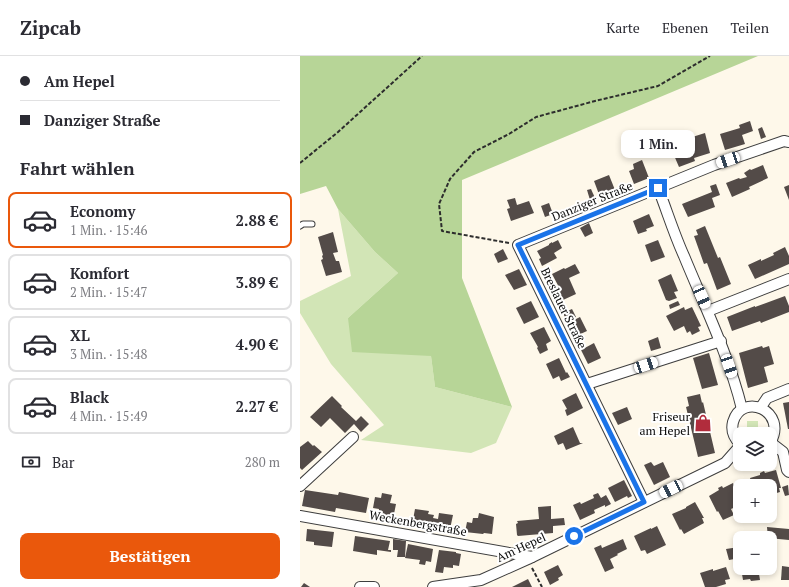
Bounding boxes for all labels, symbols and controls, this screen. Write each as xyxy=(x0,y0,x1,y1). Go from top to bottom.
text: Zipcab xyxy=(20,15,81,40)
text: Karte xyxy=(606,18,640,37)
text: Ebenen xyxy=(662,18,708,37)
text: Teilen xyxy=(730,18,769,37)
text: Am Hepel xyxy=(44,71,115,91)
text: Danziger Straße xyxy=(44,110,161,130)
callout: 1 Min. xyxy=(621,130,695,158)
text: 1 Min. xyxy=(638,135,678,153)
car xyxy=(715,150,741,170)
text: Fahrt wählen xyxy=(20,156,135,180)
street label: Danziger Straße xyxy=(549,178,635,224)
route end xyxy=(649,179,667,197)
text: Economy xyxy=(70,201,135,221)
icon: car xyxy=(22,202,58,238)
text: 2.88 € xyxy=(236,210,278,230)
text: 1 Min. · 15:46 xyxy=(70,221,148,239)
text: Komfort xyxy=(70,263,129,283)
icon: car xyxy=(22,264,58,300)
street label: Breslauer Straße xyxy=(538,265,590,351)
text: 3.89 € xyxy=(236,272,278,292)
text: 2 Min. · 15:47 xyxy=(70,283,148,301)
car xyxy=(692,284,712,310)
text: XL xyxy=(70,325,90,345)
icon: car xyxy=(22,326,58,362)
text: 4.90 € xyxy=(236,334,278,354)
text: 3 Min. · 15:48 xyxy=(70,345,148,363)
car xyxy=(719,353,739,379)
car xyxy=(633,356,659,374)
text: Black xyxy=(70,387,109,407)
icon: car xyxy=(22,388,58,424)
text: 2.27 € xyxy=(236,396,278,416)
text: 4 Min. · 15:49 xyxy=(70,407,148,425)
place label: Friseur am Hepel xyxy=(639,409,690,438)
shop icon: Friseur am Hepel xyxy=(693,413,713,433)
map controls xyxy=(733,427,777,575)
button: layers xyxy=(733,427,777,471)
icon: cash xyxy=(20,451,42,473)
text: Bar xyxy=(52,452,75,472)
text: 280 m xyxy=(245,453,280,471)
car xyxy=(658,478,684,500)
button: + xyxy=(733,479,777,523)
street label: Weckenbergstraße xyxy=(368,507,468,539)
route start xyxy=(565,527,583,545)
street label: Am Hepel xyxy=(494,529,548,565)
button: − xyxy=(733,531,777,575)
button: Bestätigen xyxy=(20,533,280,579)

